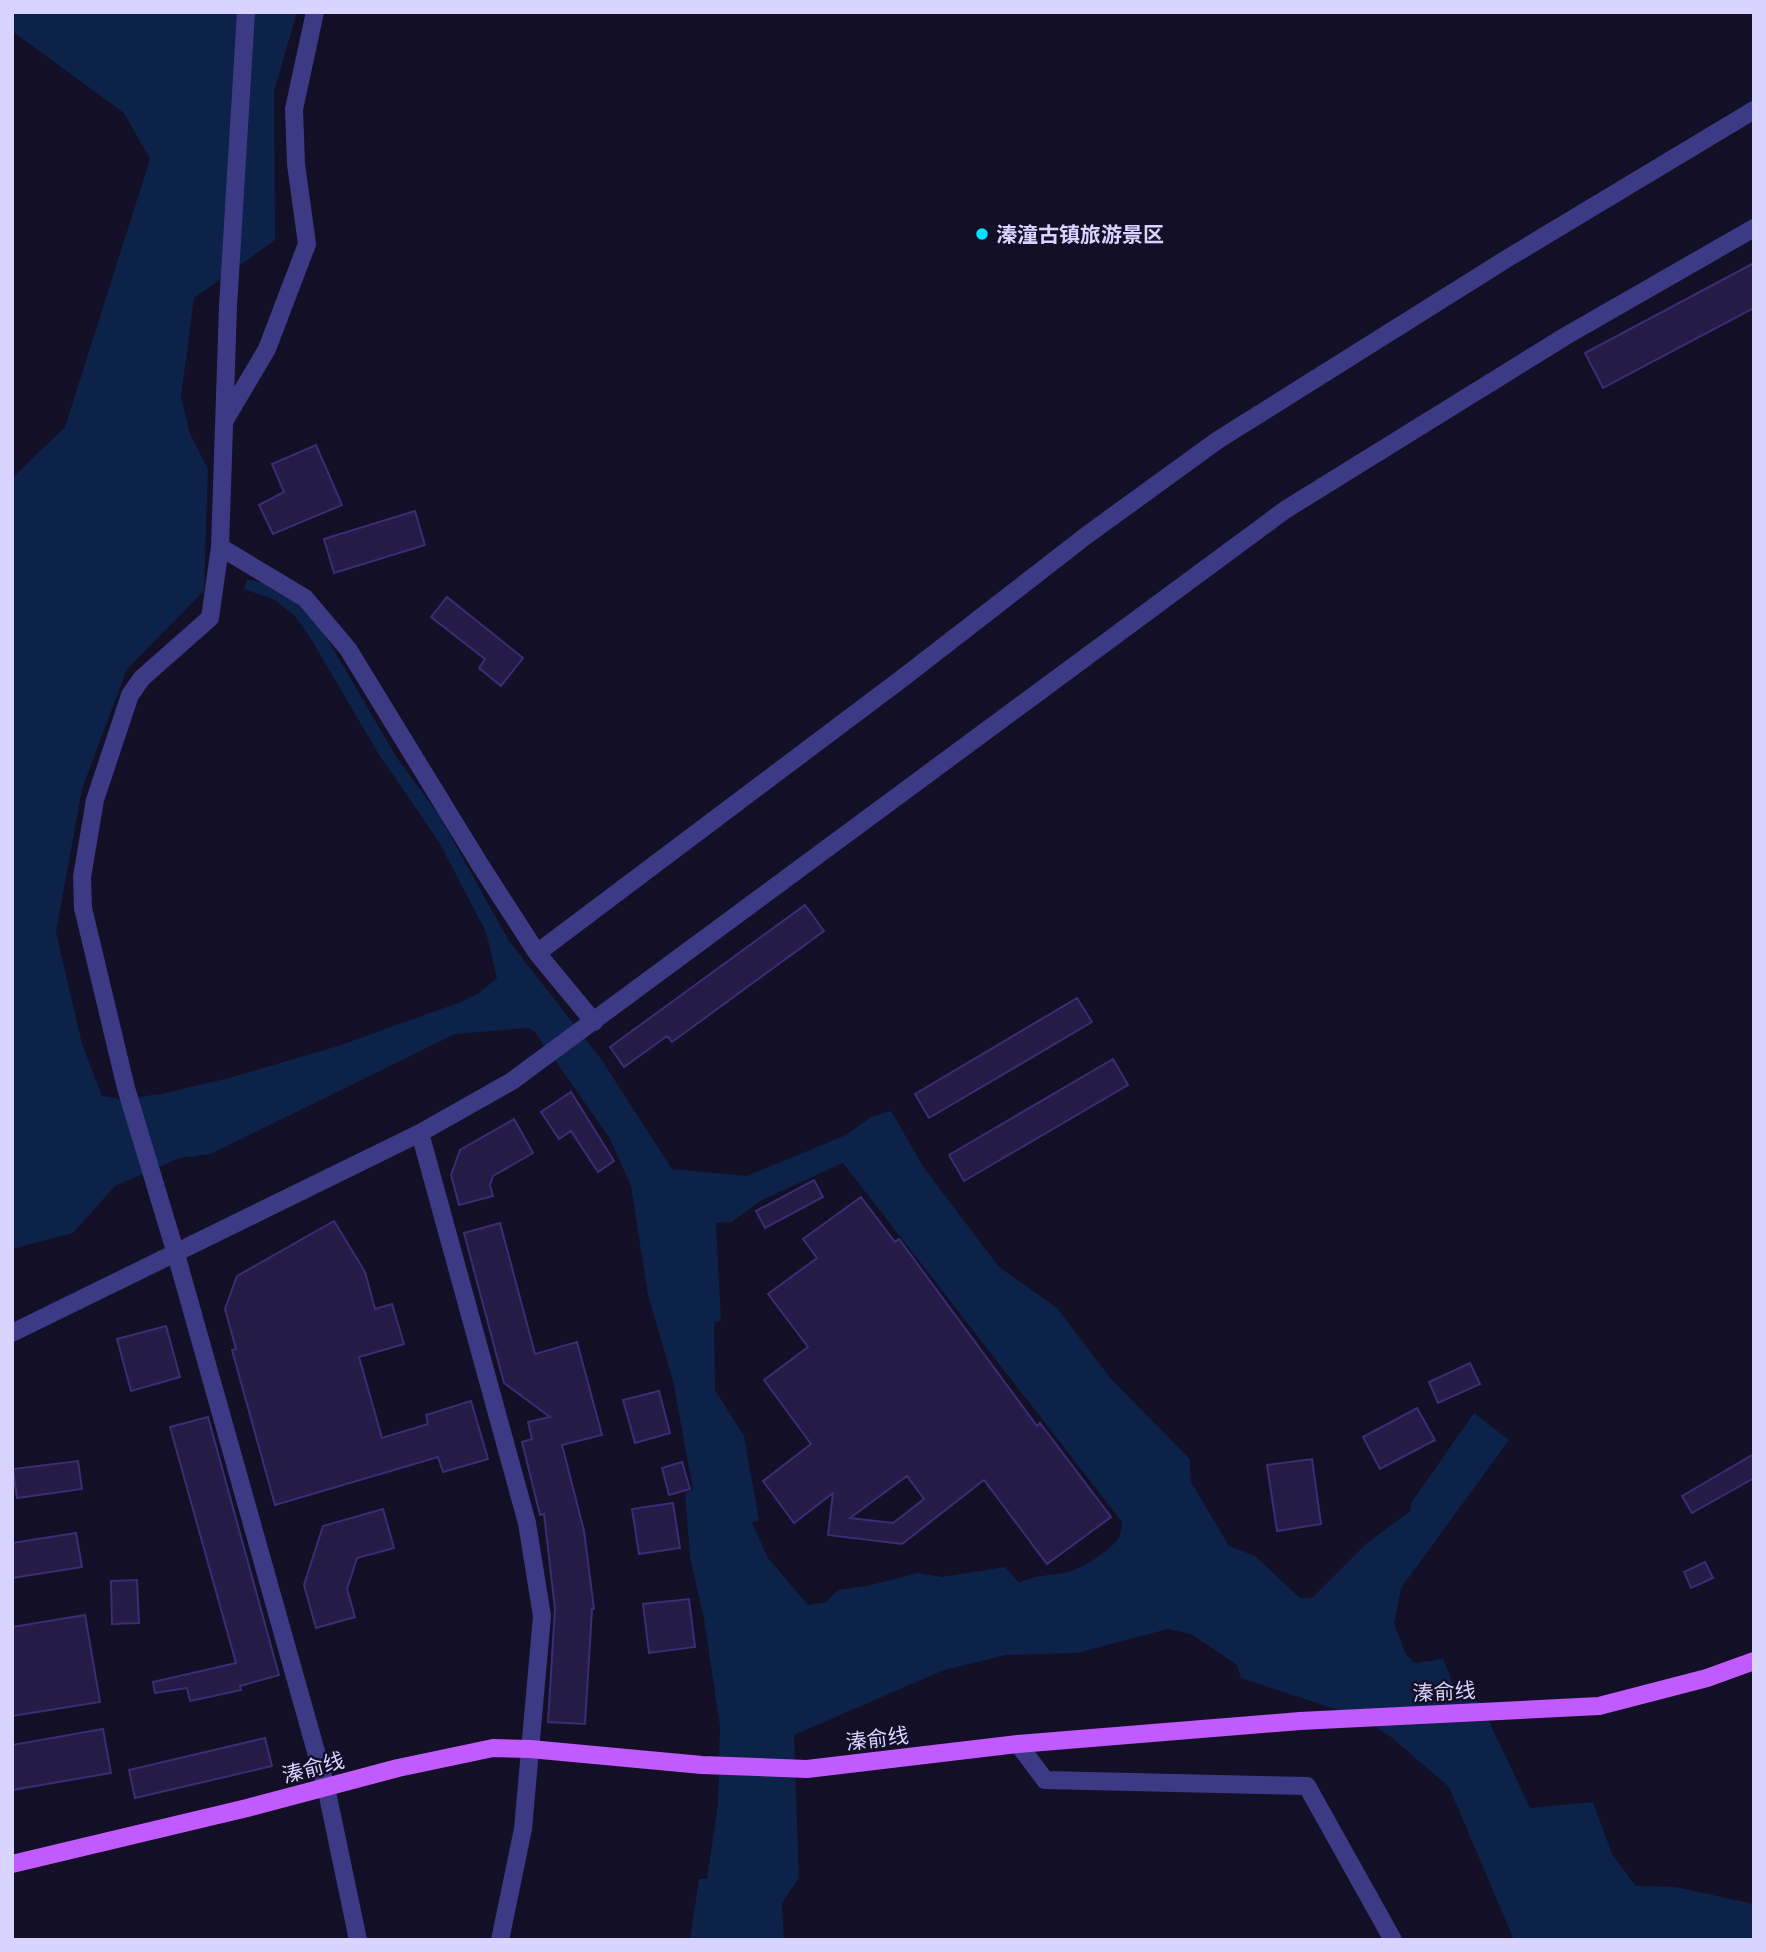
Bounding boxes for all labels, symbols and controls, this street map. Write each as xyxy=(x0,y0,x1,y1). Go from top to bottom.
place label: 溱潼古镇旅游景区 xyxy=(996,221,1164,247)
marker: 溱潼古镇旅游景区 xyxy=(974,226,990,242)
street label: 溱俞线 xyxy=(1412,1676,1476,1706)
street label: 溱俞线 xyxy=(844,1721,910,1755)
street label: 溱俞线 xyxy=(279,1746,347,1788)

